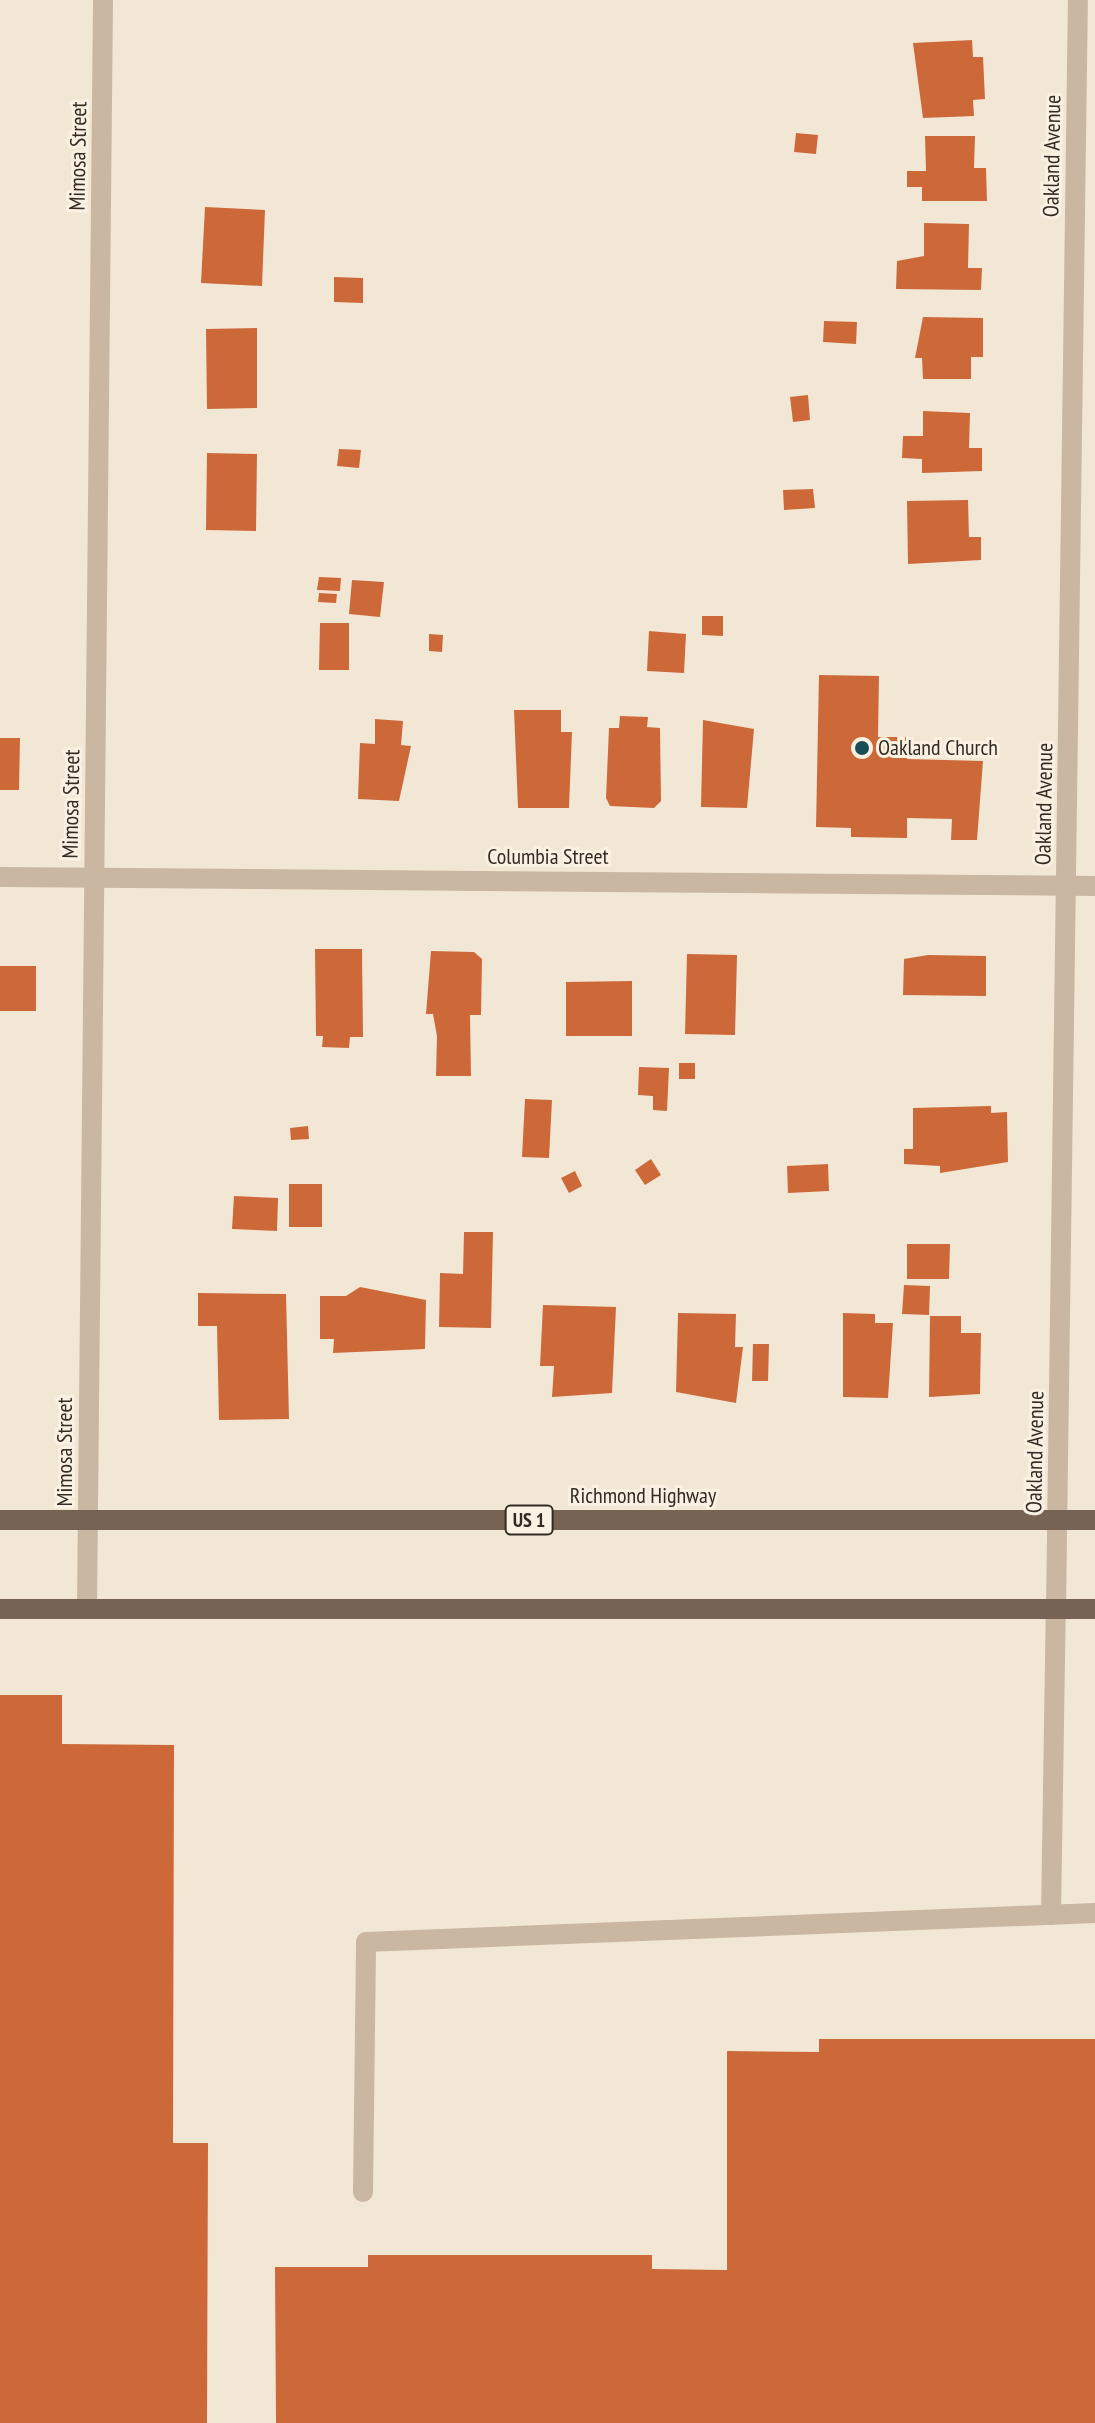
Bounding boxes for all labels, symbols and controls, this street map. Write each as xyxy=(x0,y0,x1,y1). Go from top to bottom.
street label: Oakland Avenue xyxy=(1038,94,1066,218)
street label: Mimosa Street xyxy=(64,101,92,211)
place label: Oakland Church xyxy=(878,735,998,761)
marker: Oakland Church xyxy=(853,739,871,757)
street label: Oakland Avenue xyxy=(1030,742,1058,866)
street label: Mimosa Street xyxy=(57,749,85,859)
street label: Columbia Street xyxy=(487,844,609,870)
street label: Oakland Avenue xyxy=(1021,1390,1049,1514)
street label: Mimosa Street xyxy=(52,1397,78,1507)
street label: Richmond Highway xyxy=(570,1483,716,1509)
road number: US 1 xyxy=(503,1504,555,1536)

